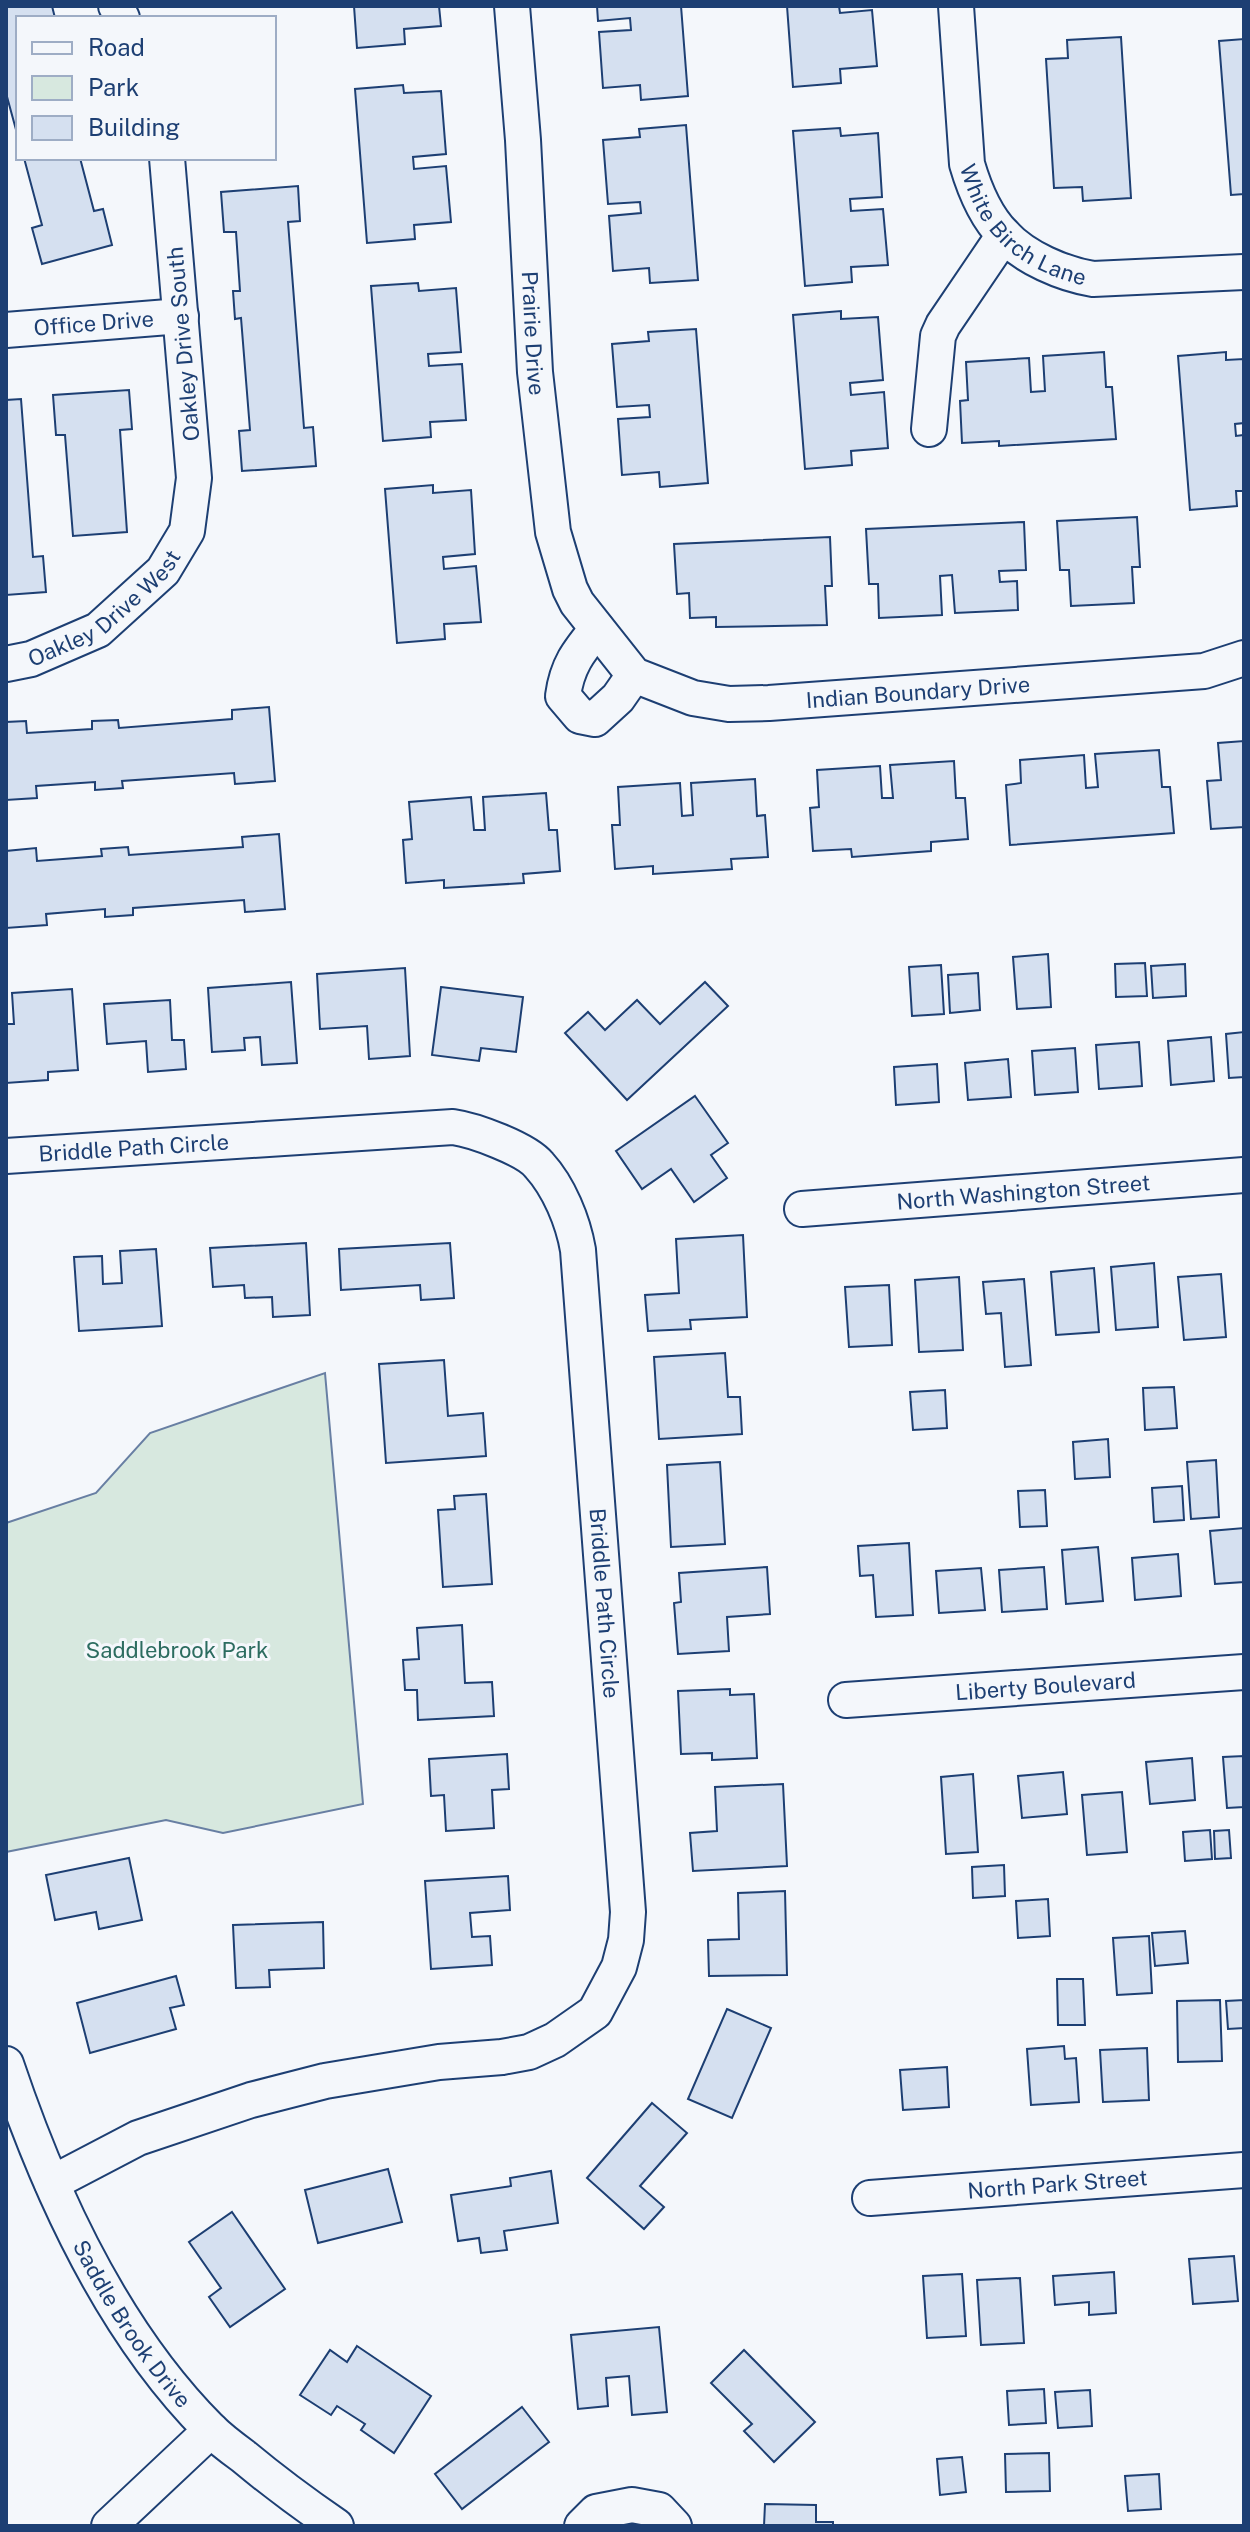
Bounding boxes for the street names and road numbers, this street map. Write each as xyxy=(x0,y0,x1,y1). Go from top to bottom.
street label: White Birch Lane xyxy=(955,161,1089,290)
street label: Oakley Drive South xyxy=(162,246,204,442)
street label: Prairie Drive xyxy=(517,270,551,397)
street label: Office Drive xyxy=(33,305,155,341)
street label: Oakley Drive West xyxy=(24,545,186,672)
street label: Indian Boundary Drive xyxy=(805,671,1031,713)
street label: Briddle Path Circle xyxy=(38,1129,230,1167)
street label: North Washington Street xyxy=(896,1169,1151,1215)
street label: Briddle Path Circle xyxy=(585,1507,625,1699)
street label: Liberty Boulevard xyxy=(954,1667,1137,1705)
street label: North Park Street xyxy=(967,2164,1148,2204)
street label: Saddle Brook Drive xyxy=(68,2236,197,2413)

